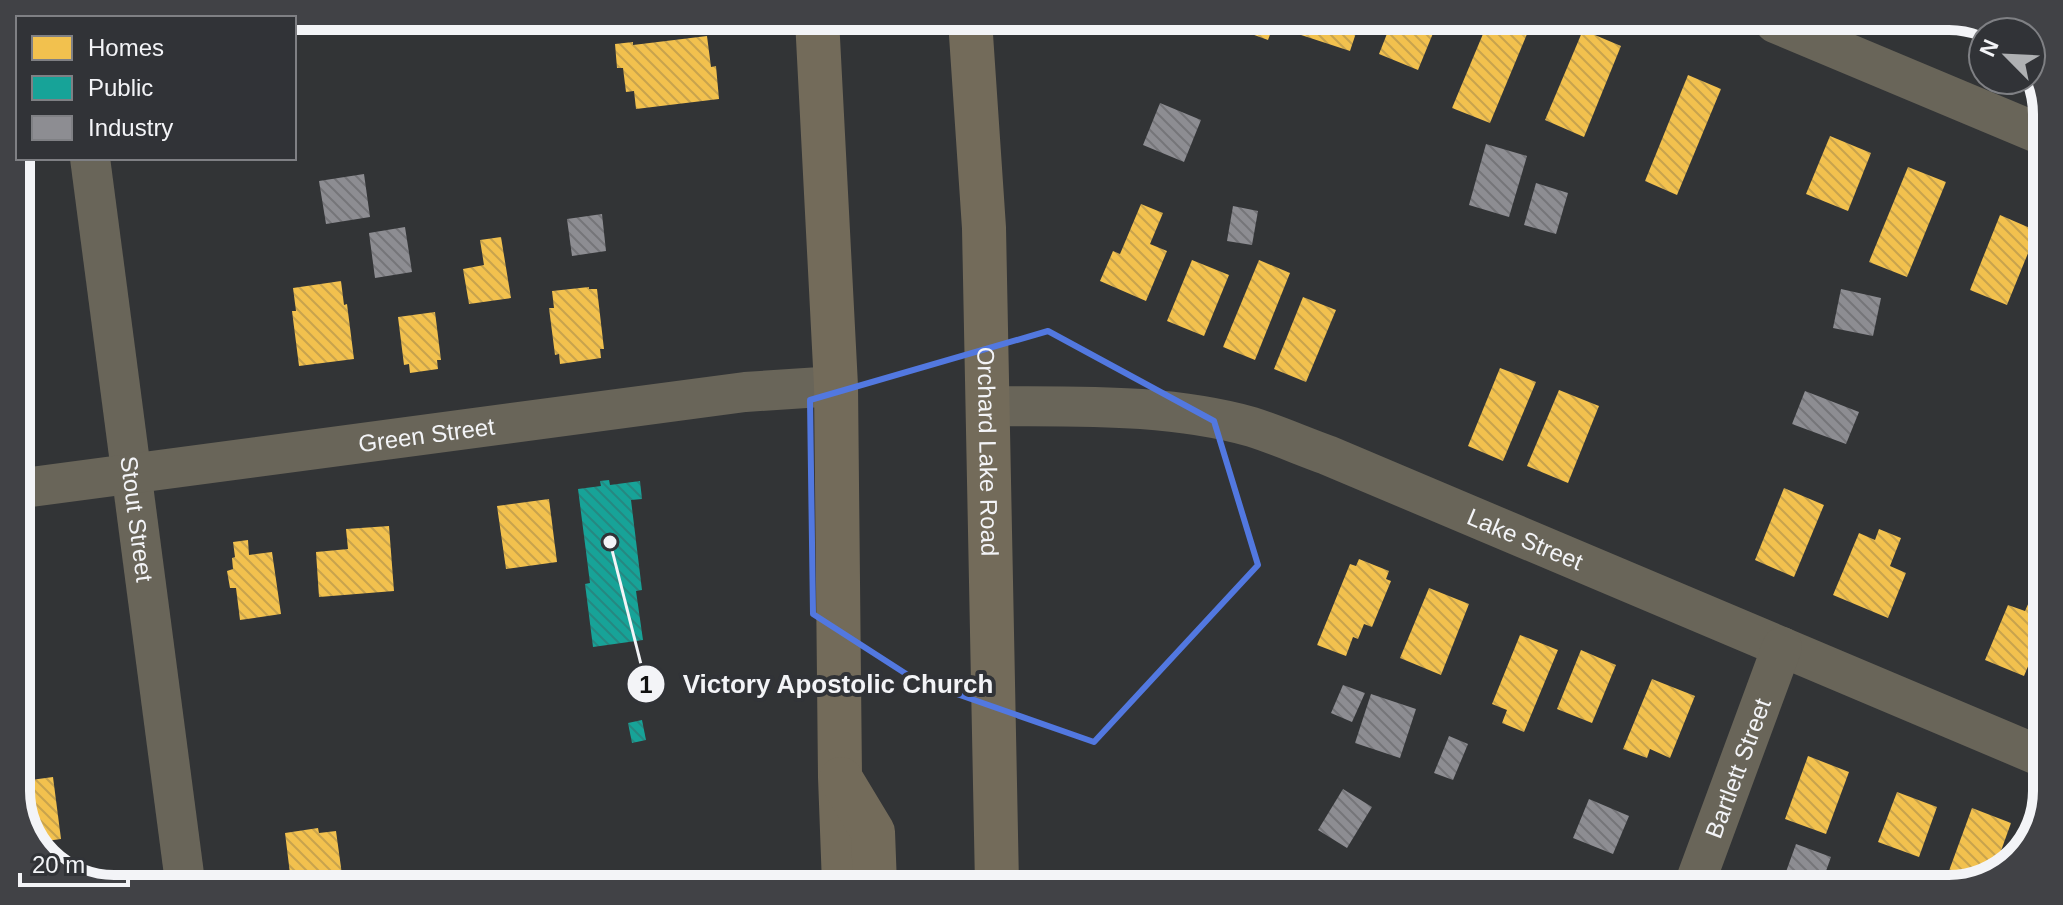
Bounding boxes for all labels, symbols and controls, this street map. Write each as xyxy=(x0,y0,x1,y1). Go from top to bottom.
legend xyxy=(16,16,296,160)
north arrow xyxy=(1967,16,2047,96)
text: Homes xyxy=(88,34,164,61)
text: N xyxy=(1975,36,2004,60)
text: Public xyxy=(88,74,153,101)
text: Industry xyxy=(88,114,173,141)
street label: Orchard Lake Road xyxy=(973,346,1004,557)
street label: Green Street xyxy=(356,412,497,457)
street label: Stout Street xyxy=(116,454,159,584)
street label: Lake Street xyxy=(1463,502,1587,575)
callout: Victory Apostolic Church xyxy=(626,659,1010,709)
text: Victory Apostolic Church xyxy=(683,669,993,699)
text: 1 xyxy=(639,671,653,698)
street label: Bartlett Street xyxy=(1699,694,1776,841)
scale bar xyxy=(20,837,128,887)
text: 20 m xyxy=(32,851,85,878)

